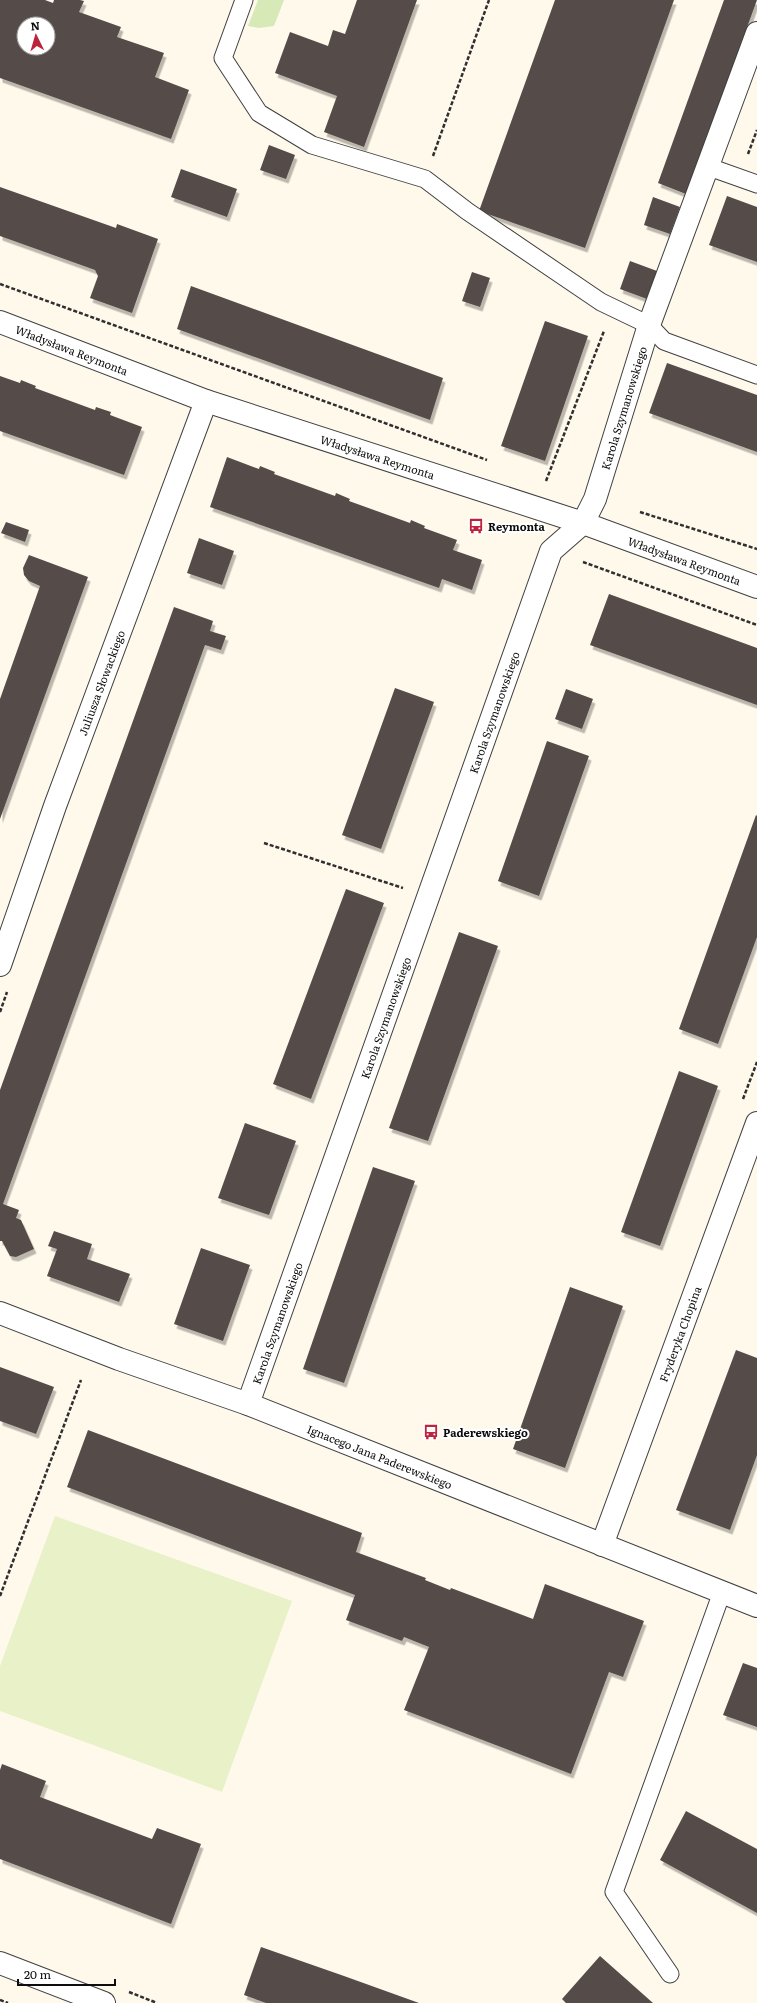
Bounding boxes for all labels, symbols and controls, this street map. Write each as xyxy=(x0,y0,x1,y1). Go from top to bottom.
north arrow xyxy=(16,16,56,56)
text: N xyxy=(30,17,40,33)
street label: Władysława Reymonta xyxy=(13,321,131,378)
street label: Karola Szymanowskiego xyxy=(597,344,650,472)
street label: Władysława Reymonta xyxy=(318,431,437,483)
bus stop icon: Reymonta xyxy=(467,517,485,535)
place label: Reymonta xyxy=(488,518,545,534)
street label: Władysława Reymonta xyxy=(626,532,743,588)
street label: Juliusza Słowackiego xyxy=(74,628,128,737)
street label: Karola Szymanowskiego xyxy=(465,649,523,776)
street label: Karola Szymanowskiego xyxy=(356,954,414,1081)
street label: Karola Szymanowskiego xyxy=(248,1260,306,1386)
street label: Fryderyka Chopina xyxy=(655,1284,705,1384)
street label: Ignacego Jana Paderewskiego xyxy=(305,1420,455,1492)
bus stop icon: Paderewskiego xyxy=(422,1423,440,1441)
place label: Paderewskiego xyxy=(443,1424,528,1440)
scale bar xyxy=(18,1961,115,1987)
text: 20 m xyxy=(24,1965,51,1983)

